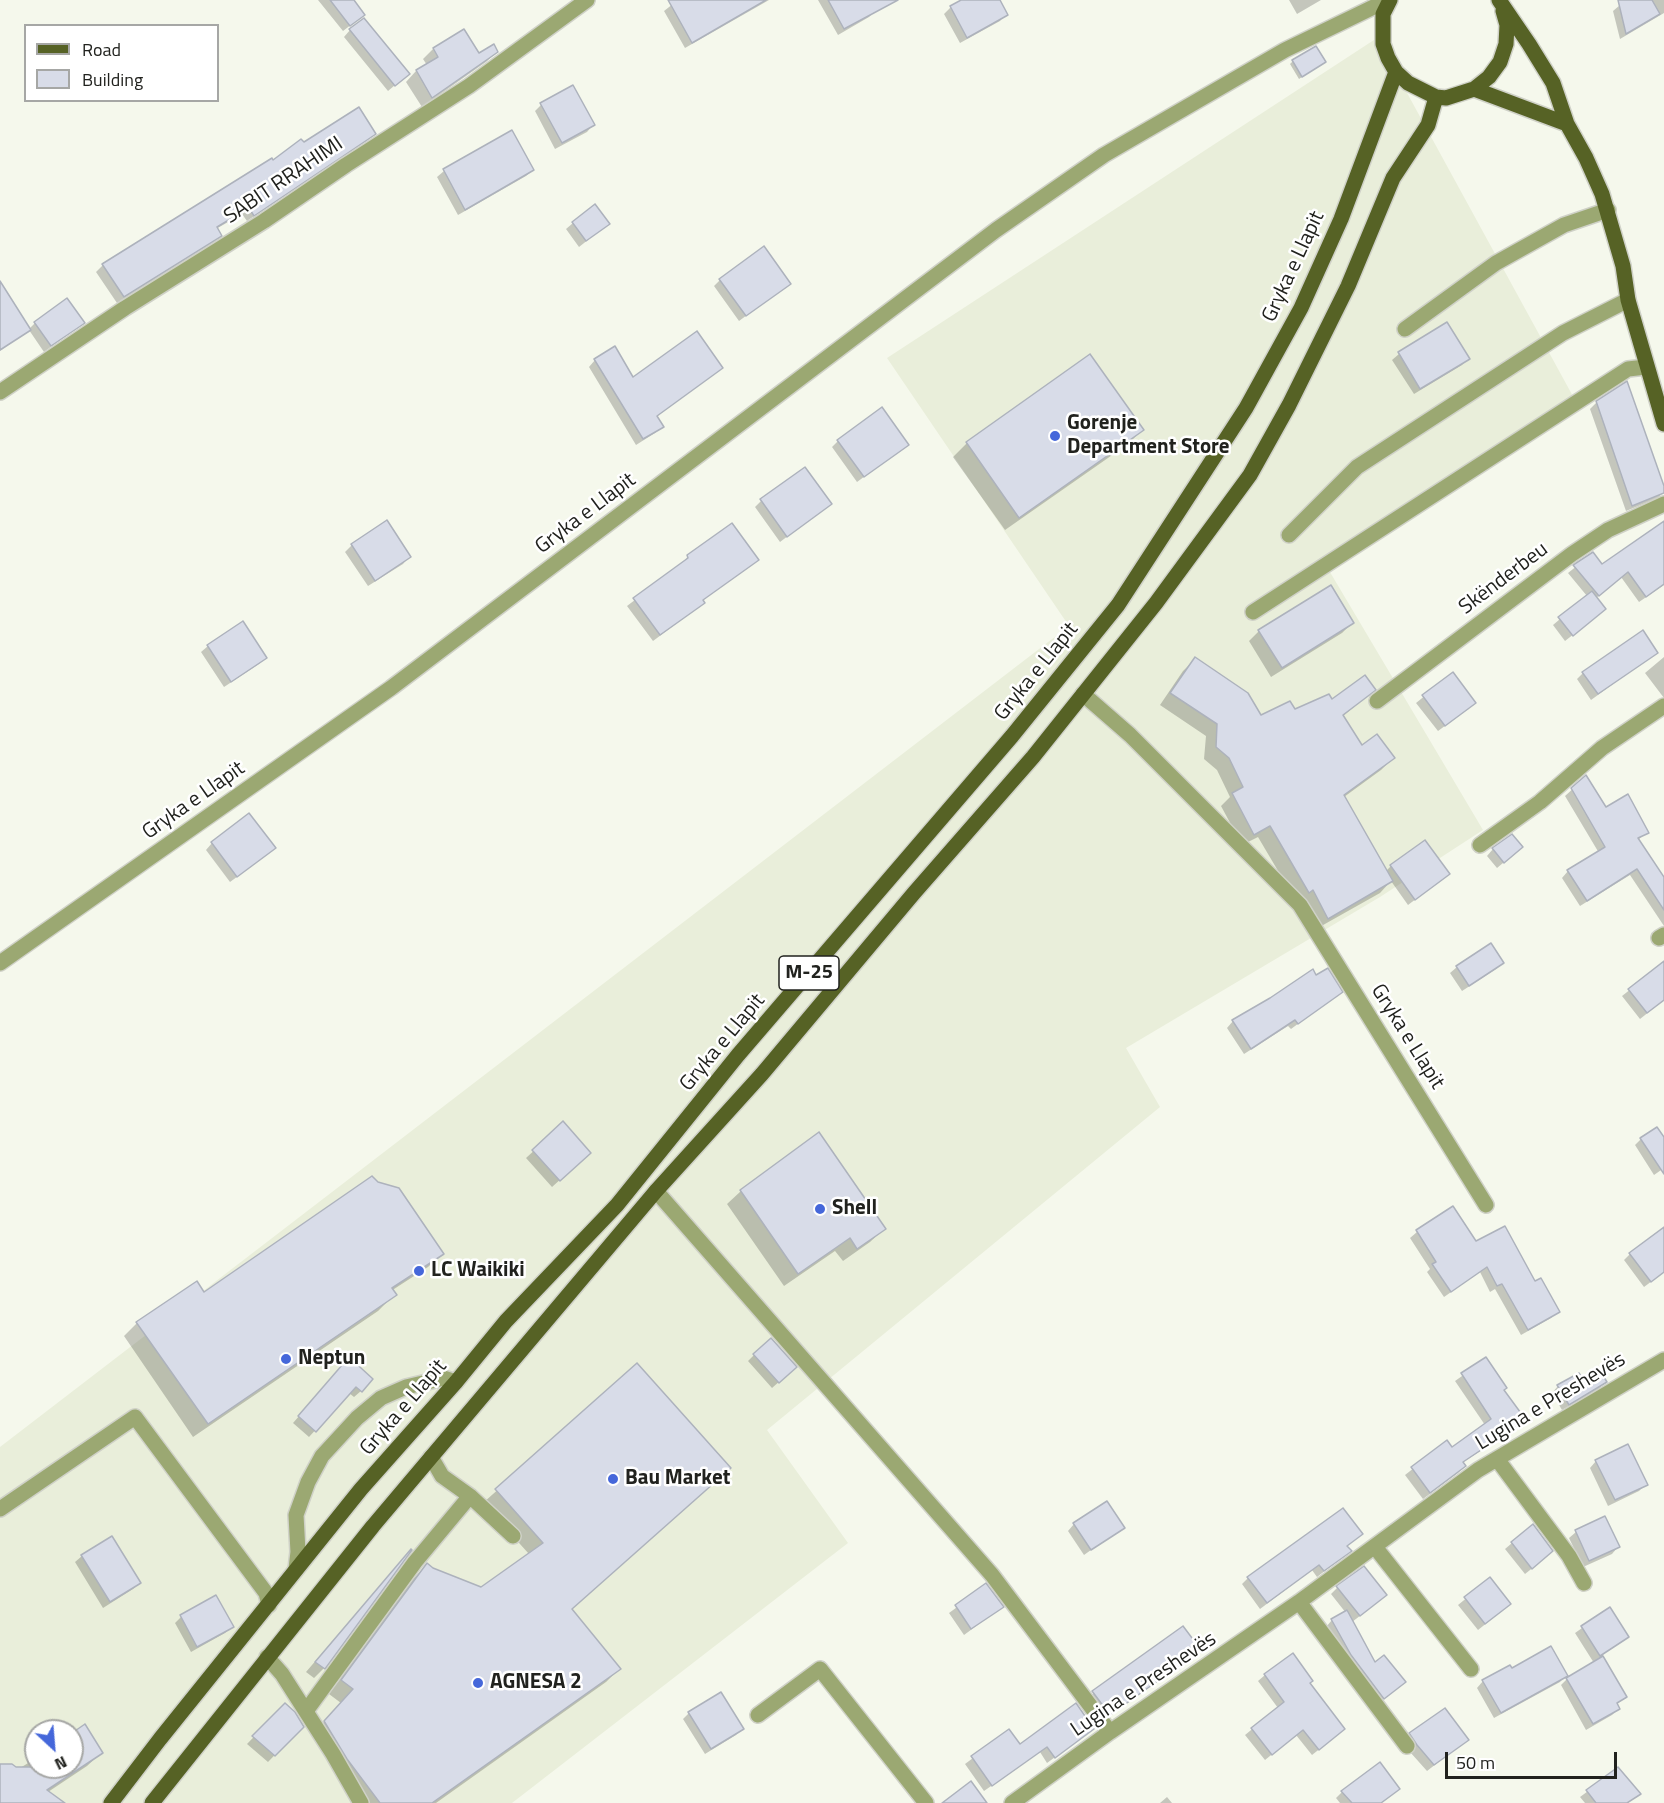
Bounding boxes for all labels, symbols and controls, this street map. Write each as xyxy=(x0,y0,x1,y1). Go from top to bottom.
legend xyxy=(24,24,219,102)
text: Road xyxy=(82,36,121,63)
text: Building xyxy=(82,66,143,93)
street label: SABIT RRAHIMI xyxy=(220,132,348,230)
street label: Gryka e Llapit xyxy=(1257,208,1331,326)
place label: Gorenje Department Store xyxy=(1067,411,1230,461)
marker: Gorenje Department Store xyxy=(1048,429,1062,443)
street label: Gryka e Llapit xyxy=(531,468,641,560)
street label: Skënderbeu xyxy=(1455,537,1553,621)
street label: Gryka e Llapit xyxy=(990,618,1084,726)
street label: Gryka e Llapit xyxy=(138,757,250,845)
road number: M-25 xyxy=(779,956,839,990)
street label: Gryka e Llapit xyxy=(1365,980,1449,1094)
street label: Gryka e Llapit xyxy=(675,989,771,1097)
place label: Shell xyxy=(832,1196,877,1222)
marker: Shell xyxy=(813,1202,827,1216)
place label: LC Waikiki xyxy=(431,1258,525,1284)
marker: LC Waikiki xyxy=(412,1264,426,1278)
place label: Neptun xyxy=(298,1346,365,1372)
street label: Lugina e Preshevës xyxy=(1472,1347,1630,1457)
marker: Neptun xyxy=(279,1352,293,1366)
street label: Gryka e Llapit xyxy=(355,1355,453,1461)
place label: Bau Market xyxy=(625,1466,730,1492)
marker: Bau Market xyxy=(606,1472,620,1486)
street label: Lugina e Preshevës xyxy=(1066,1627,1222,1743)
place label: AGNESA 2 xyxy=(490,1670,582,1696)
marker: AGNESA 2 xyxy=(471,1676,485,1690)
north arrow xyxy=(24,1719,84,1779)
scale bar xyxy=(1448,1740,1620,1778)
text: 50 m xyxy=(1456,1749,1495,1776)
text: N xyxy=(51,1750,71,1777)

